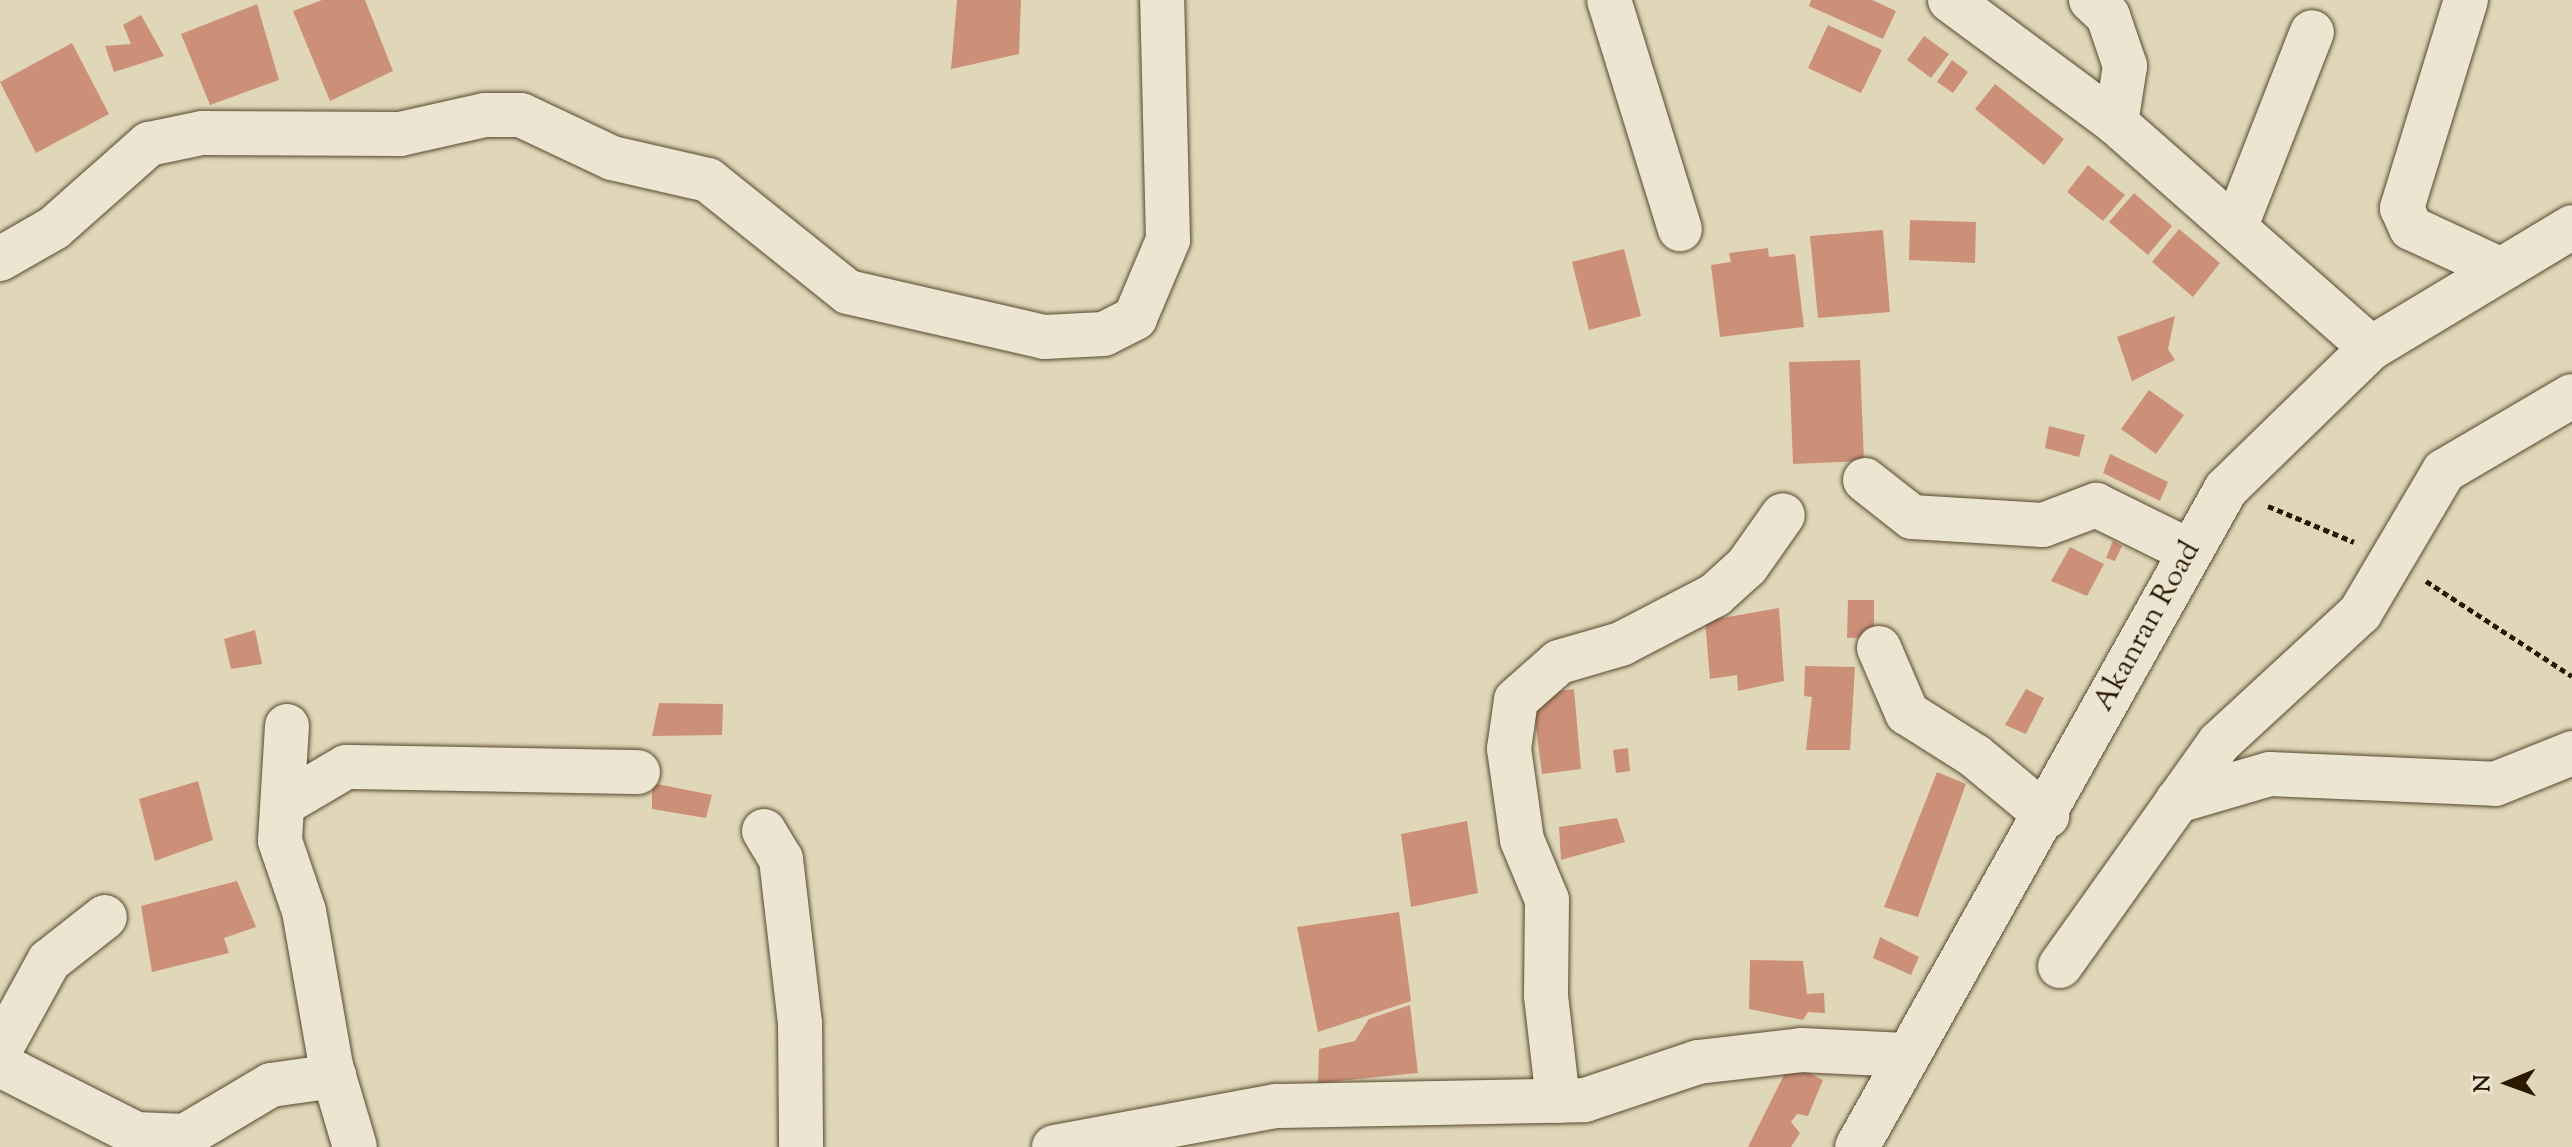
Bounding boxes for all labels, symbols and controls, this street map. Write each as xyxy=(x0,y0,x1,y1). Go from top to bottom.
street label: Akanran Road xyxy=(2087,536,2209,718)
north arrow xyxy=(2468,1043,2548,1123)
text: N xyxy=(2468,1074,2500,1092)

